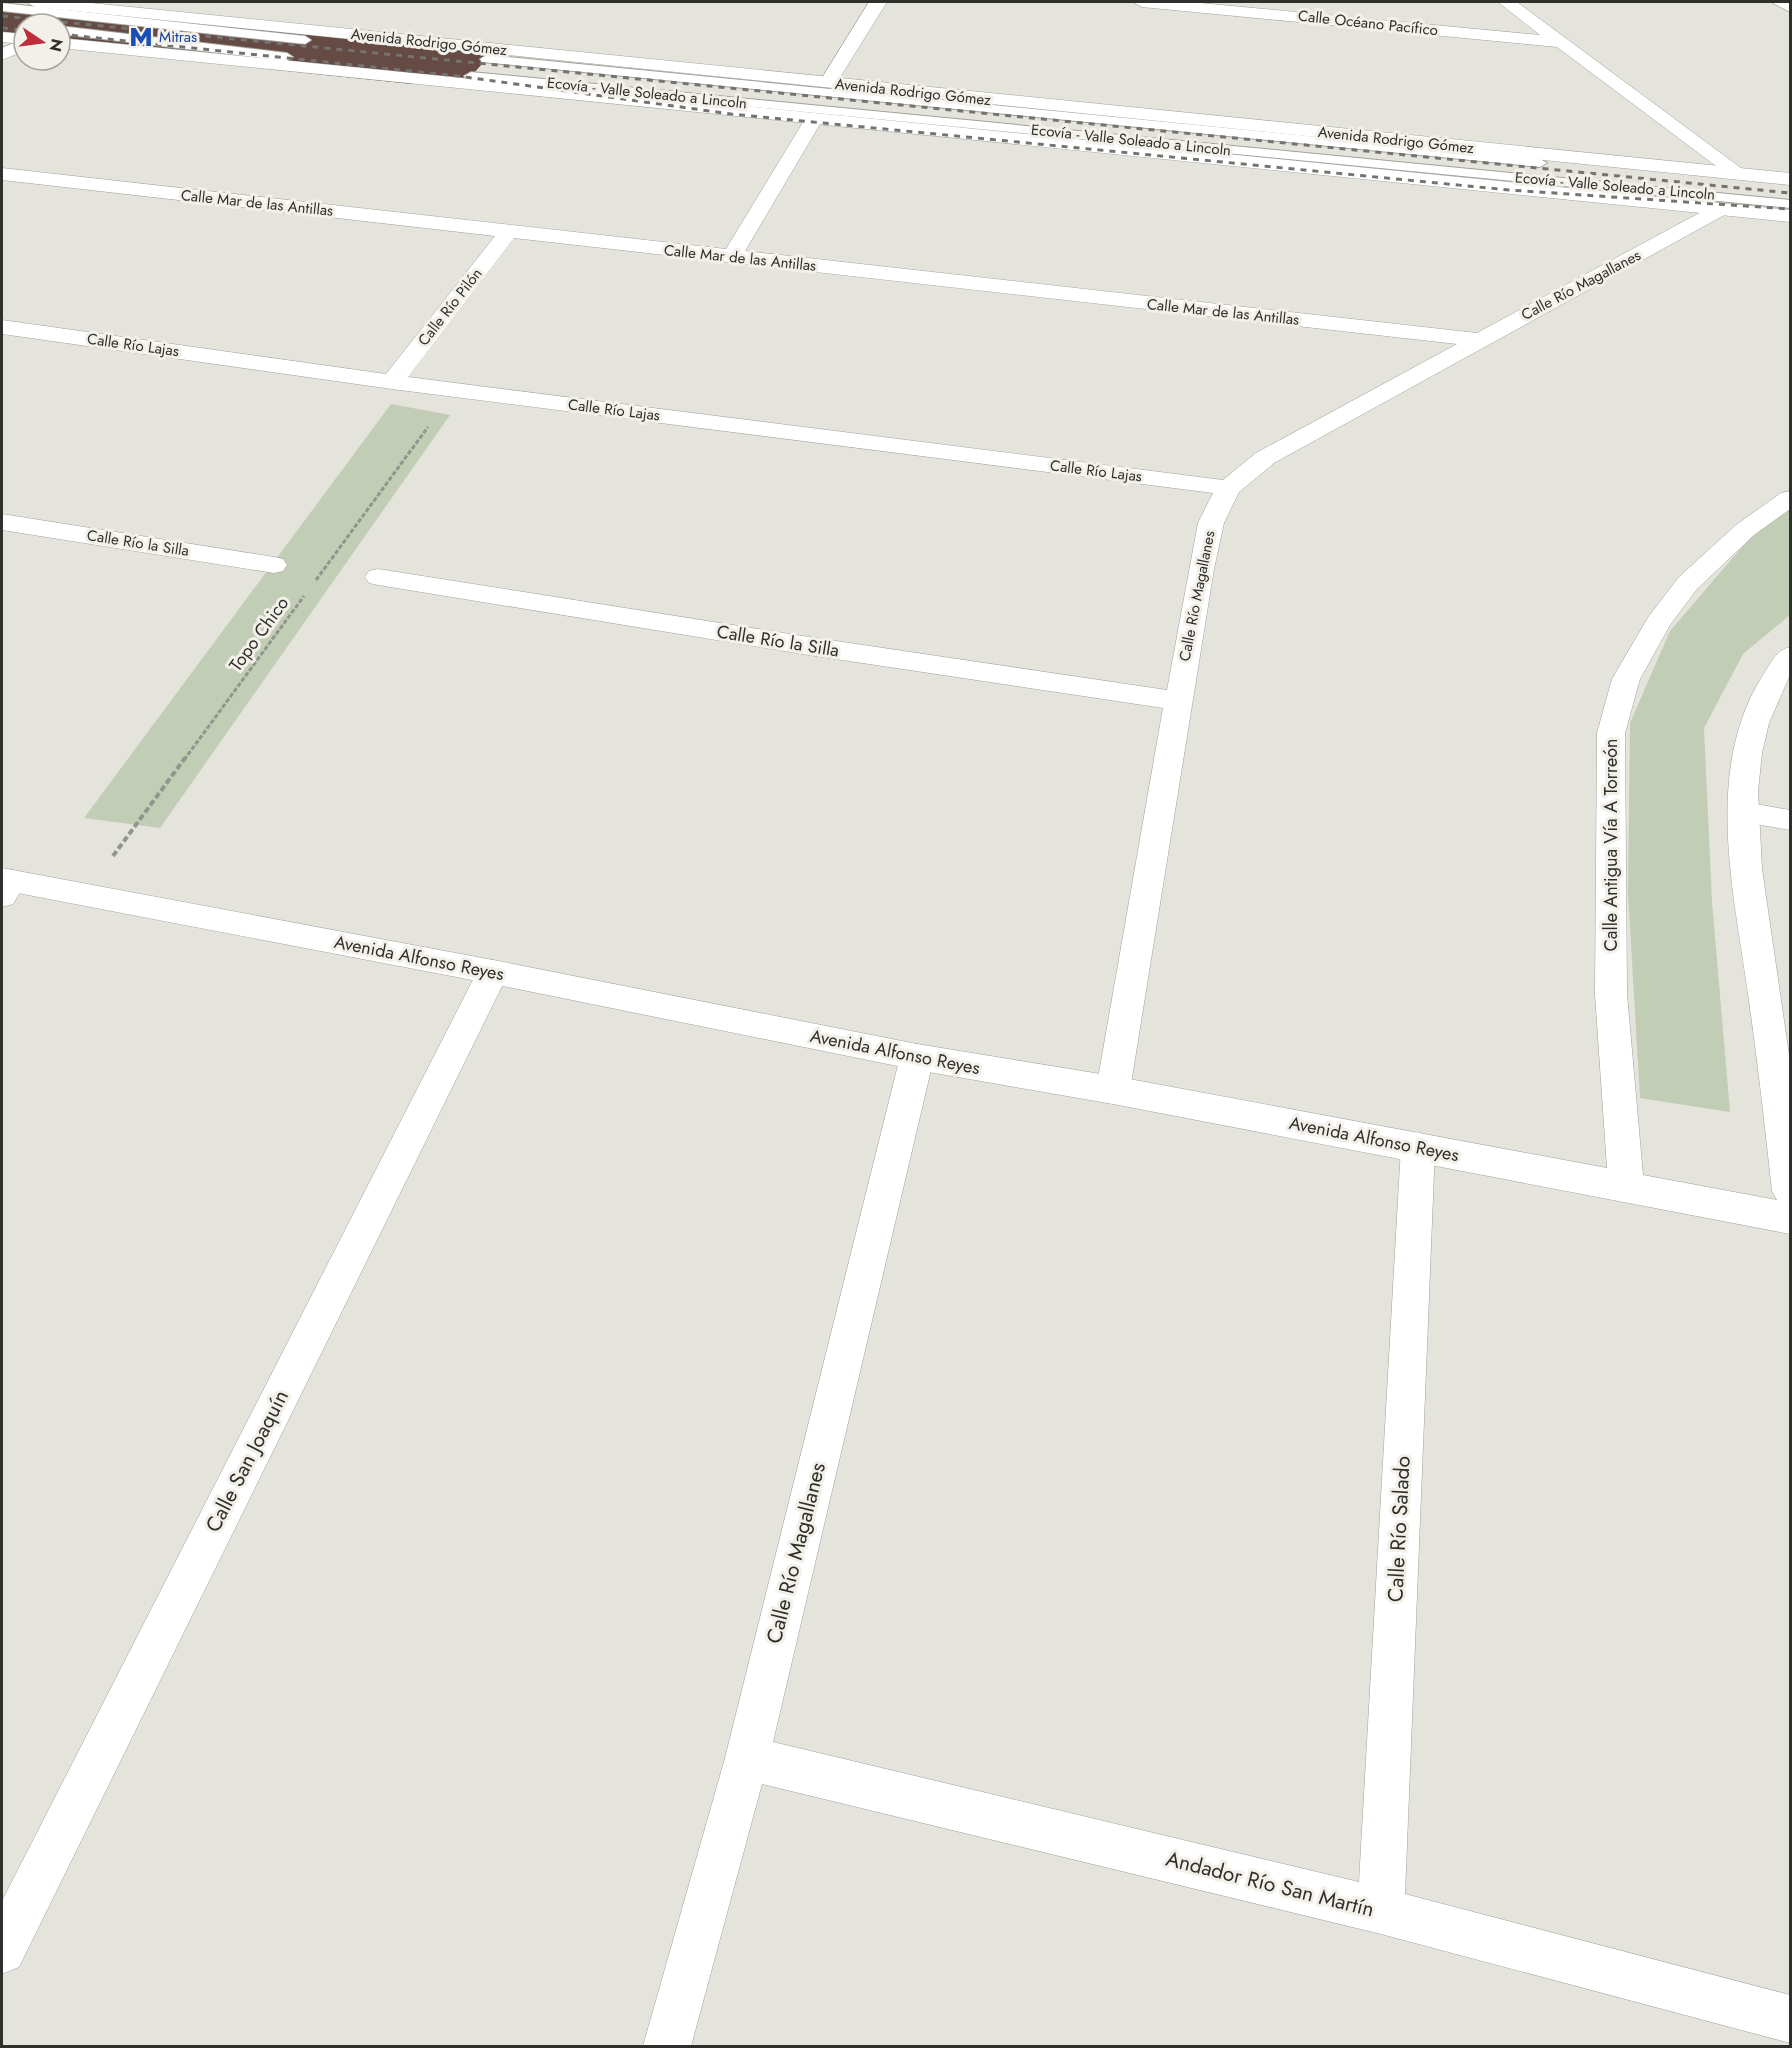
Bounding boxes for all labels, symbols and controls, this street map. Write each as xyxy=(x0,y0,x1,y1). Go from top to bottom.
street label: Calle Océano Pacífico xyxy=(1297,5,1439,41)
north arrow xyxy=(12,12,72,72)
street label: Avenida Rodrigo Gómez xyxy=(350,23,508,61)
metro station icon: Mitras xyxy=(128,24,154,50)
place label: Mitras xyxy=(159,26,197,48)
text: N xyxy=(43,36,69,54)
street label: Ecovía - Valle Soleado a Lincoln xyxy=(546,72,748,114)
street label: Avenida Rodrigo Gómez xyxy=(834,73,992,111)
street label: Ecovía - Valle Soleado a Lincoln xyxy=(1030,119,1232,161)
street label: Avenida Rodrigo Gómez xyxy=(1317,121,1475,159)
street label: Ecovía - Valle Soleado a Lincoln xyxy=(1514,166,1716,206)
street label: Calle Mar de las Antillas xyxy=(180,184,334,222)
street label: Calle Mar de las Antillas xyxy=(663,239,817,277)
street label: Calle Río Magallanes xyxy=(1517,244,1645,326)
street label: Calle Río Pilón xyxy=(413,263,487,351)
street label: Calle Mar de las Antillas xyxy=(1146,293,1300,331)
street label: Calle Río Lajas xyxy=(86,328,180,362)
street label: Calle Río Lajas xyxy=(567,393,661,427)
street label: Calle Río Lajas xyxy=(1049,454,1143,488)
street label: Calle Río la Silla xyxy=(85,524,191,562)
street label: Calle Río Magallanes xyxy=(1174,529,1220,663)
street label: Topo Chico xyxy=(223,591,295,677)
street label: Calle Río la Silla xyxy=(715,618,841,664)
street label: Calle Antigua Vía A Torreón xyxy=(1598,739,1624,951)
street label: Avenida Alfonso Reyes xyxy=(332,929,506,987)
street label: Avenida Alfonso Reyes xyxy=(808,1023,982,1081)
street label: Avenida Alfonso Reyes xyxy=(1287,1110,1461,1168)
street label: Calle San Joaquín xyxy=(198,1385,296,1537)
street label: Calle Río Salado xyxy=(1380,1455,1418,1603)
street label: Calle Río Magallanes xyxy=(759,1459,833,1647)
street label: Andador Río San Martín xyxy=(1163,1844,1377,1924)

